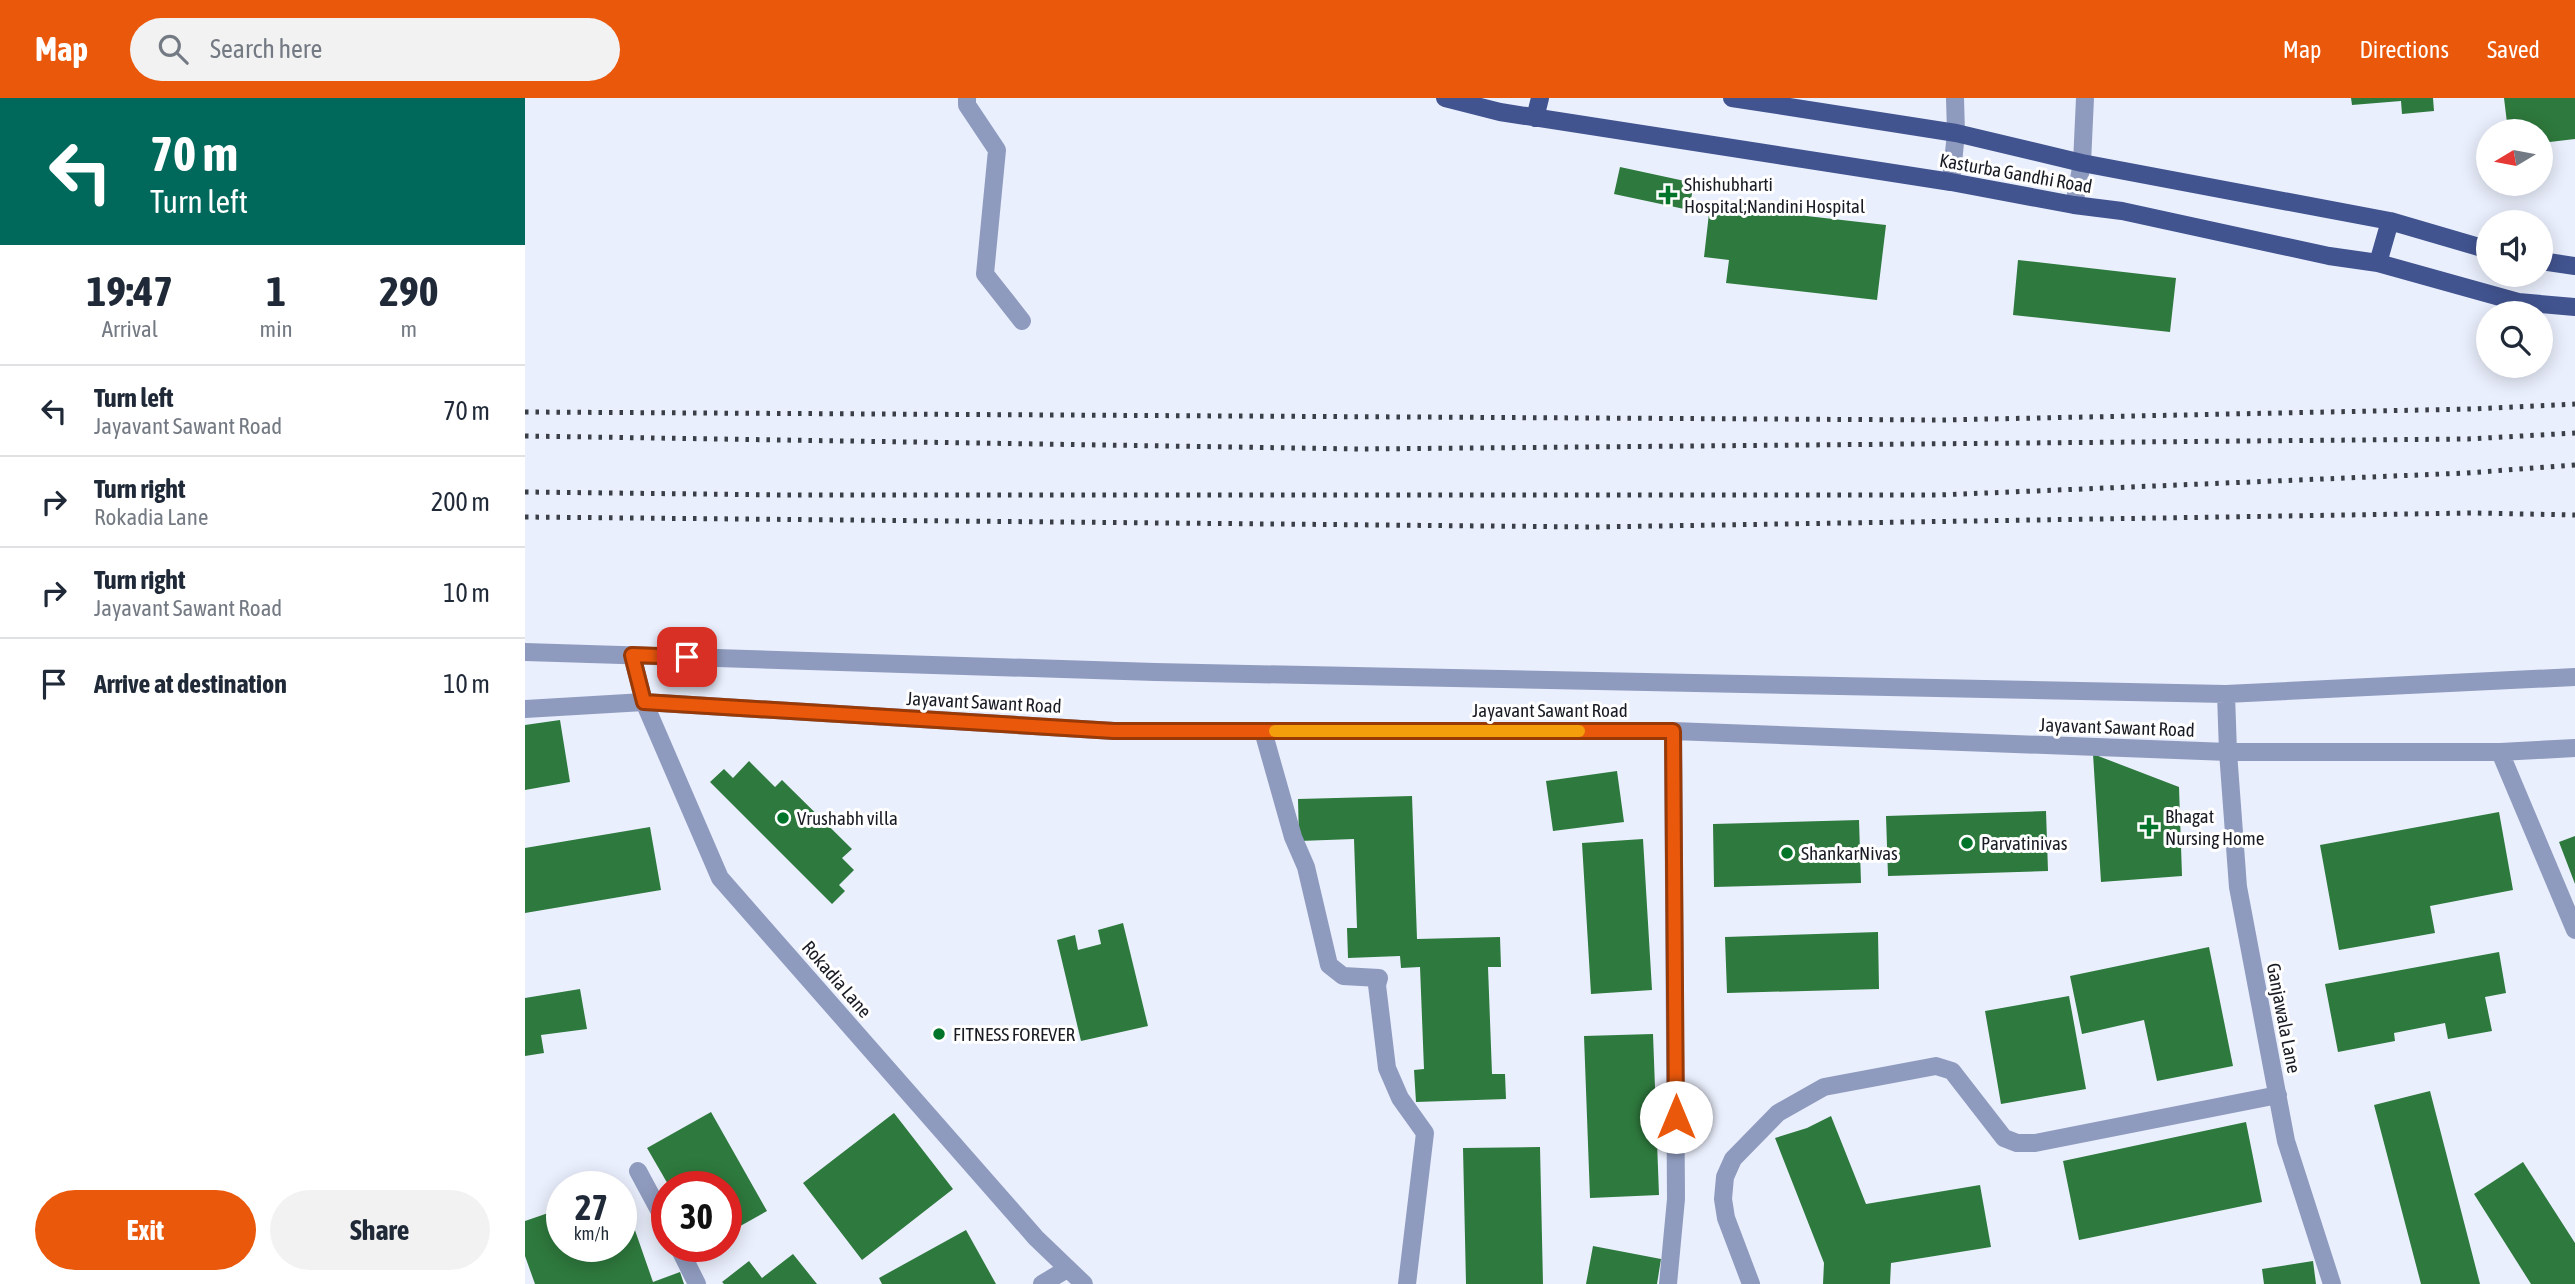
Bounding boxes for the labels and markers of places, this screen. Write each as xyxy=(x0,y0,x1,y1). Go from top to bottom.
place label: Shishubharti Hospital;Nandini Hospital xyxy=(1684,173,1865,217)
marker: Shishubharti Hospital;Nandini Hospital xyxy=(1658,185,1678,205)
pin xyxy=(657,627,717,687)
place label: Bhagat Nursing Home xyxy=(2165,805,2264,849)
place label: Vrushabh villa xyxy=(797,807,898,829)
marker: Vrushabh villa xyxy=(775,810,791,826)
marker: Bhagat Nursing Home xyxy=(2139,817,2159,837)
place label: Parvatinivas xyxy=(1981,832,2068,854)
marker: Parvatinivas xyxy=(1959,835,1975,851)
place label: ShankarNivas xyxy=(1801,842,1898,864)
marker: ShankarNivas xyxy=(1779,845,1795,861)
place label: FITNESS FOREVER xyxy=(953,1023,1075,1045)
marker: FITNESS FOREVER xyxy=(931,1026,947,1042)

